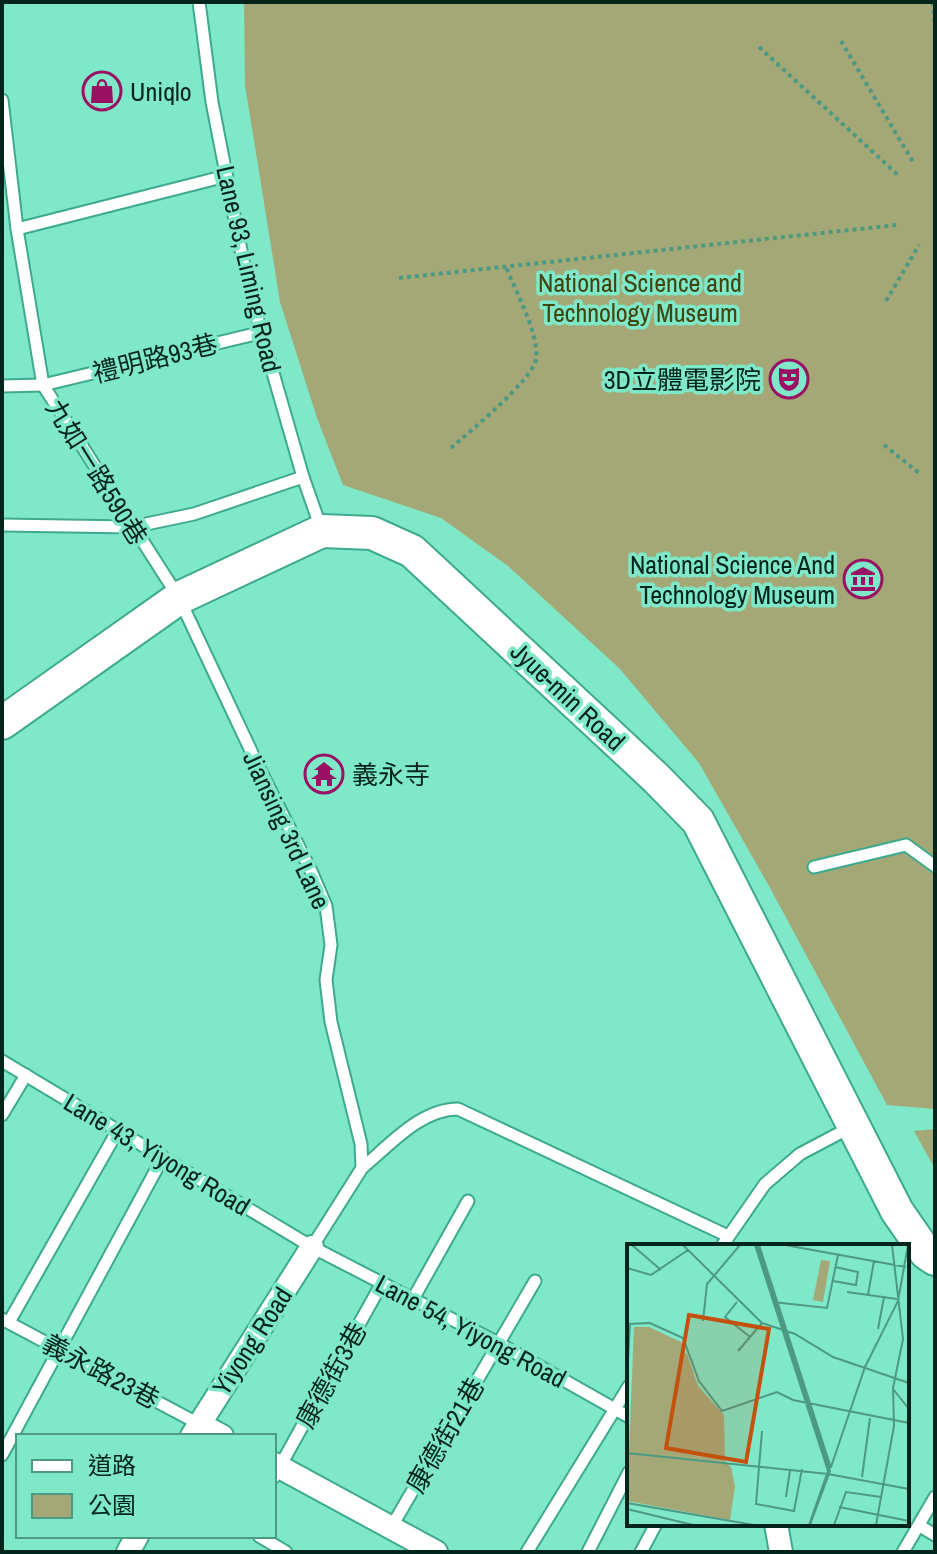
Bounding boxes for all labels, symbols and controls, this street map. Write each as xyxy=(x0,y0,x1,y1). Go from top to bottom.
shop icon: Uniqlo xyxy=(81,70,123,112)
place label: Uniqlo xyxy=(130,74,192,109)
street label: Lane 93, Liming Road xyxy=(208,162,290,376)
park label: National Science and Technology Museum xyxy=(538,265,742,330)
street label: 禮明路93巷 xyxy=(89,326,221,390)
theatre icon: 3D立體電影院 xyxy=(768,358,810,400)
place label: 3D立體電影院 xyxy=(604,362,761,397)
street label: 九如一路590巷 xyxy=(38,393,156,551)
place label: National Science And Technology Museum xyxy=(630,547,835,612)
museum icon: National Science And Technology Museum xyxy=(842,558,884,600)
street label: Jyue-min Road xyxy=(503,634,633,758)
street label: Jiansing 3rd Lane xyxy=(235,745,339,915)
temple icon: 義永寺 xyxy=(303,753,345,795)
place label: 義永寺 xyxy=(352,757,430,792)
street label: Lane 43, Yiyong Road xyxy=(58,1085,256,1223)
inset map xyxy=(627,1244,909,1526)
street label: Lane 54, Yiyong Road xyxy=(370,1266,572,1396)
street label: Yiyong Road xyxy=(204,1280,300,1402)
street label: 康德街3巷 xyxy=(288,1316,374,1434)
street label: 義永路23巷 xyxy=(36,1326,166,1416)
street label: 康德街21巷 xyxy=(398,1371,492,1499)
legend xyxy=(16,1434,276,1538)
text: 道路 xyxy=(88,1449,136,1481)
text: 公園 xyxy=(88,1489,136,1521)

